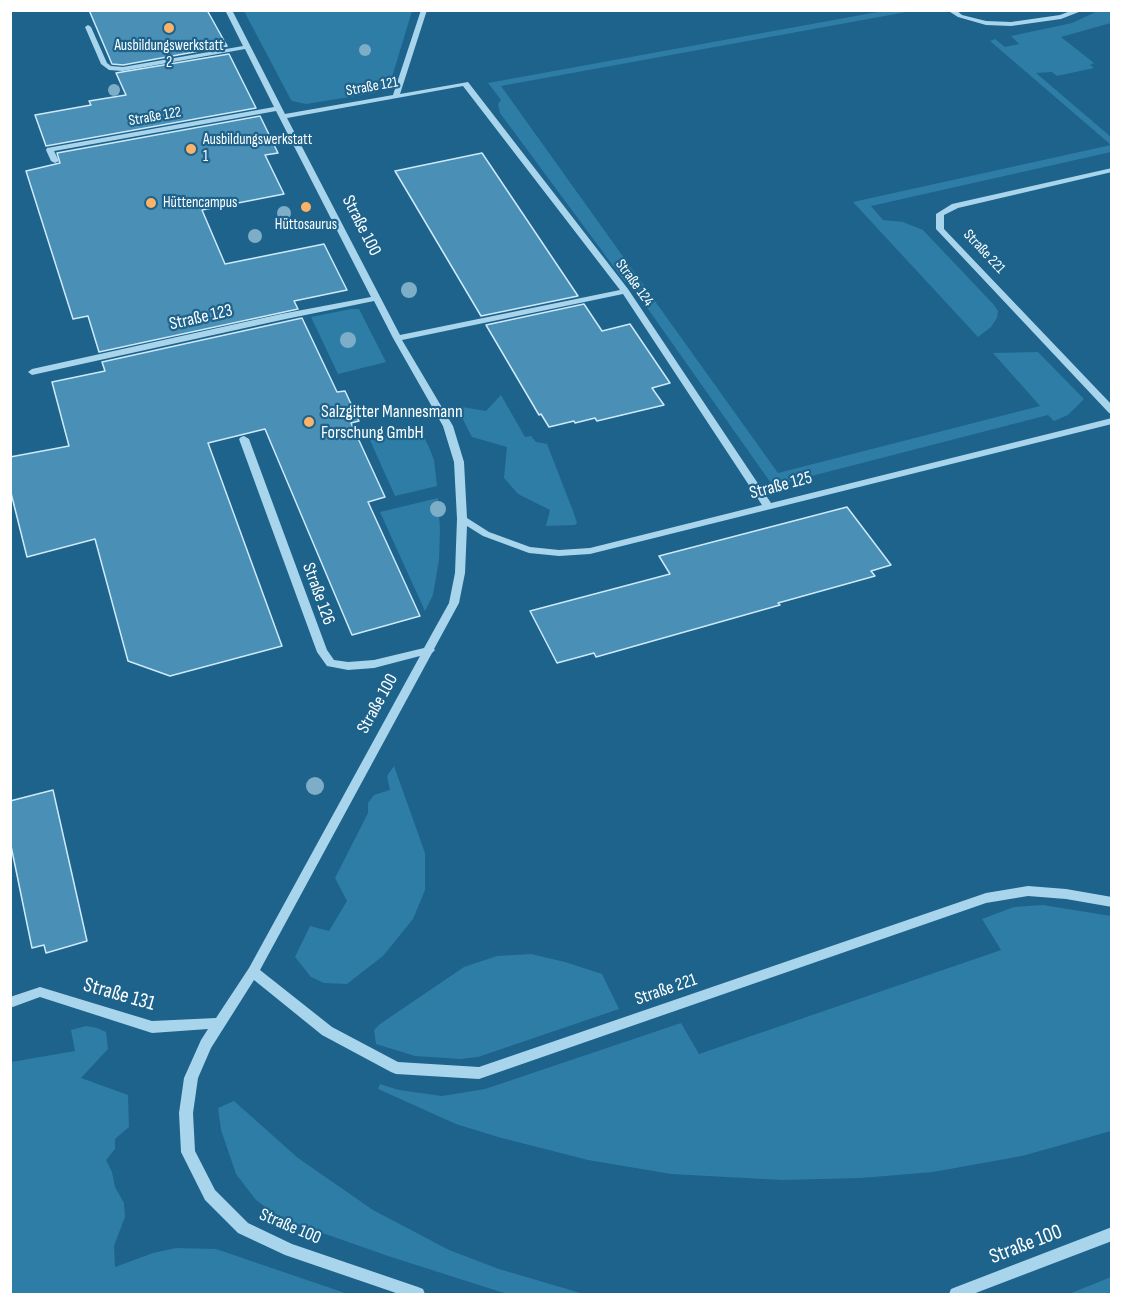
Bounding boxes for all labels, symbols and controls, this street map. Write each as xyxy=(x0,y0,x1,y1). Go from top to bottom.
marker: Ausbildungswerkstatt 2 xyxy=(162,21,176,35)
place label: Ausbildungswerkstatt 2 xyxy=(114,37,224,72)
street label: Straße 121 xyxy=(345,74,399,100)
street label: Straße 122 xyxy=(127,104,183,130)
place label: Ausbildungswerkstatt 1 xyxy=(203,131,312,166)
marker: Ausbildungswerkstatt 1 xyxy=(184,142,198,156)
street label: Straße 100 xyxy=(337,192,385,260)
place label: Hüttencampus xyxy=(163,194,237,212)
marker: Hüttencampus xyxy=(144,196,158,210)
marker: Hüttosaurus xyxy=(299,200,313,214)
place label: Hüttosaurus xyxy=(275,216,337,234)
street label: Straße 221 xyxy=(959,226,1009,278)
street label: Straße 124 xyxy=(611,256,657,310)
street label: Straße 123 xyxy=(167,300,235,336)
place label: Salzgitter Mannesmann Forschung GmbH xyxy=(321,401,463,444)
marker: Salzgitter Mannesmann Forschung GmbH xyxy=(302,415,316,429)
street label: Straße 125 xyxy=(747,467,815,505)
street label: Straße 126 xyxy=(297,560,339,628)
street label: Straße 100 xyxy=(353,670,403,738)
street label: Straße 221 xyxy=(632,969,700,1011)
street label: Straße 131 xyxy=(80,973,158,1017)
street label: Straße 100 xyxy=(256,1204,324,1250)
street label: Straße 100 xyxy=(986,1220,1066,1270)

